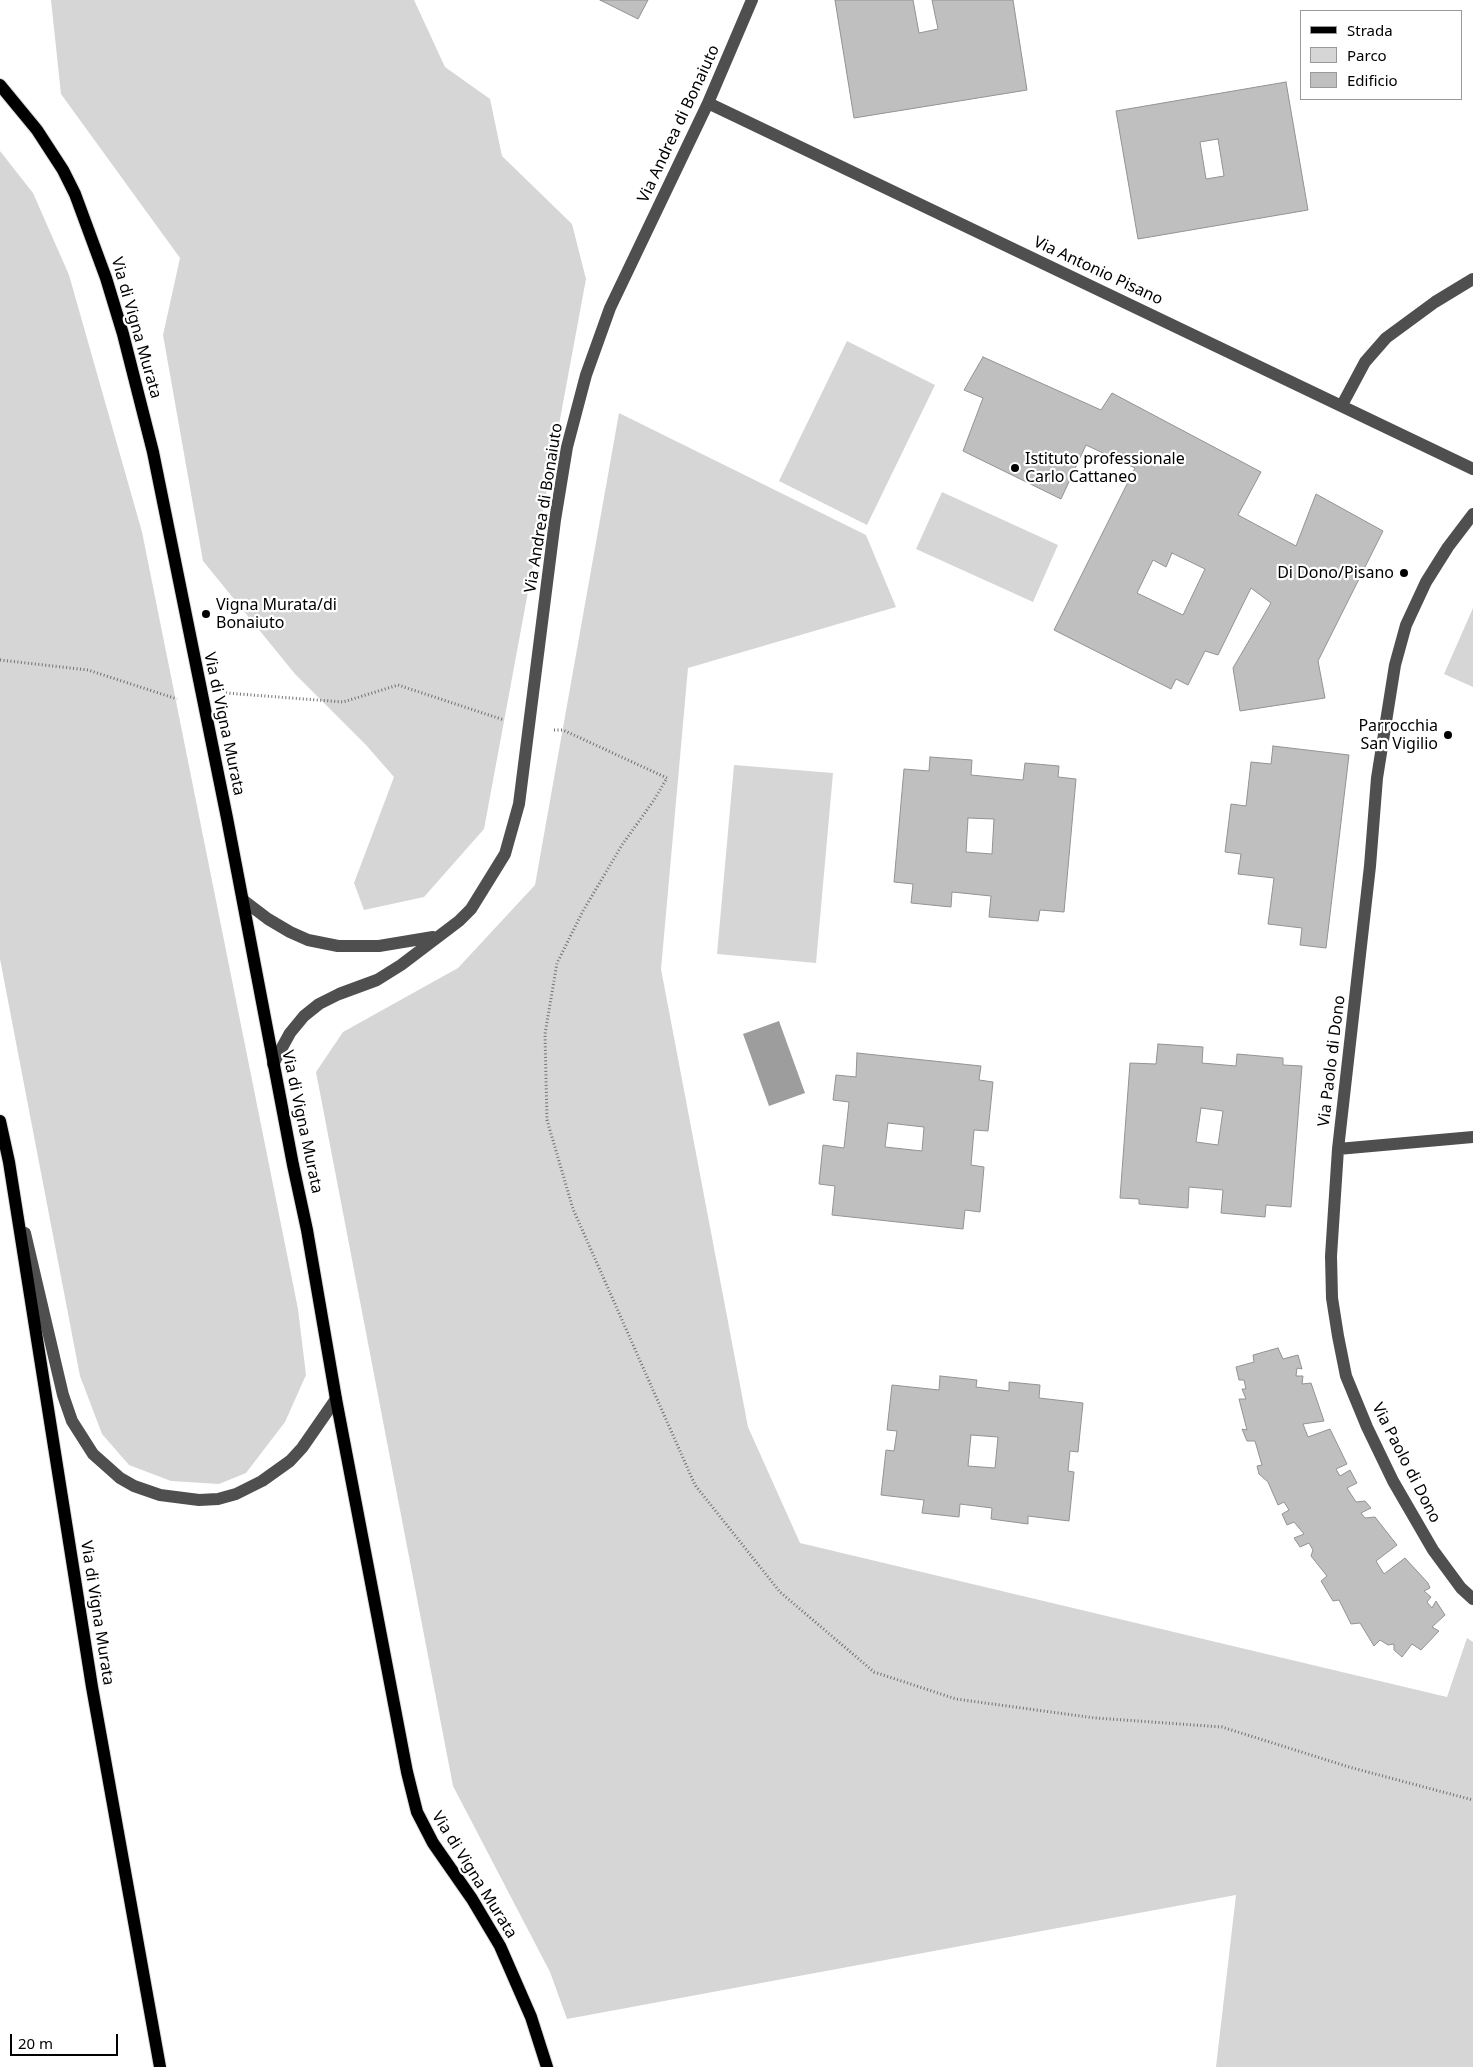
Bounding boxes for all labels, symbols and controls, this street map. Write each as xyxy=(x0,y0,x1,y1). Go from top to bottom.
legend xyxy=(1300,10,1463,100)
text: Strada xyxy=(1347,20,1393,40)
street label: Via Andrea di Bonaiuto xyxy=(634,42,724,206)
text: Parco xyxy=(1347,45,1387,65)
text: Edificio xyxy=(1347,70,1398,90)
street label: Via Antonio Pisano xyxy=(1030,233,1166,309)
street label: Via di Vigna Murata xyxy=(107,255,165,401)
street label: Via Andrea di Bonaiuto xyxy=(521,422,567,594)
place label: Istituto professionale Carlo Cattaneo xyxy=(1025,449,1185,487)
marker: Istituto professionale Carlo Cattaneo xyxy=(1009,462,1021,474)
place label: Di Dono/Pisano xyxy=(1277,563,1394,583)
marker: Di Dono/Pisano xyxy=(1398,567,1410,579)
place label: Vigna Murata/di Bonaiuto xyxy=(216,595,337,633)
marker: Vigna Murata/di Bonaiuto xyxy=(200,608,212,620)
street label: Via di Vigna Murata xyxy=(199,651,249,797)
place label: Parrocchia San Vigilio xyxy=(1358,716,1438,754)
marker: Parrocchia San Vigilio xyxy=(1442,729,1454,741)
street label: Via Paolo di Dono xyxy=(1314,994,1350,1128)
street label: Via di Vigna Murata xyxy=(277,1049,327,1195)
street label: Via Paolo di Dono xyxy=(1367,1400,1445,1526)
street label: Via di Vigna Murata xyxy=(76,1539,118,1687)
street label: Via di Vigna Murata xyxy=(427,1808,521,1942)
scale bar xyxy=(12,2024,120,2056)
text: 20 m xyxy=(18,2033,53,2053)

